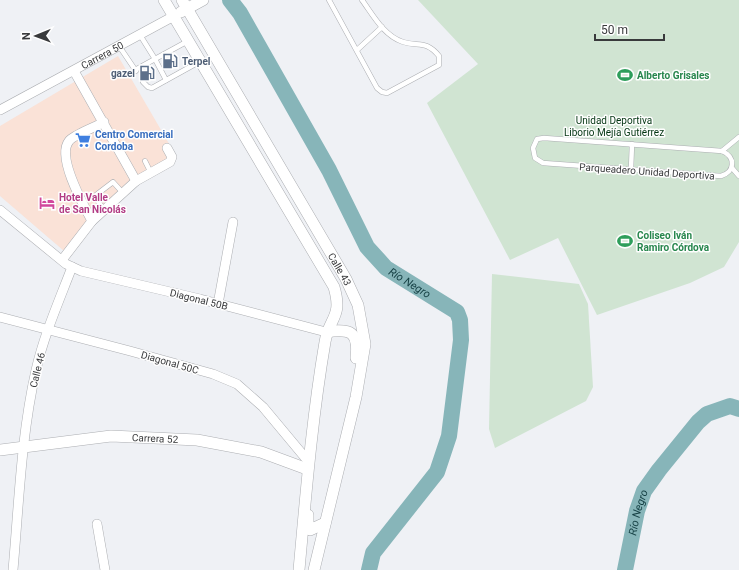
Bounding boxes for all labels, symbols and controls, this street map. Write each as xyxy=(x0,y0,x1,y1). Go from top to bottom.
north arrow xyxy=(16,16,56,56)
scale bar xyxy=(595,16,664,42)
text: 50 m xyxy=(601,23,628,37)
text: N xyxy=(20,32,33,40)
street label: Carrera 50 xyxy=(79,39,126,71)
fuel station icon: Terpel xyxy=(161,52,179,70)
place label: Terpel xyxy=(182,56,211,67)
fuel station icon: gazel xyxy=(138,64,156,82)
sports icon: Alberto Grisales xyxy=(616,66,634,84)
place label: gazel xyxy=(111,68,135,79)
place label: Alberto Grisales xyxy=(637,70,709,81)
park label: Unidad Deportiva Liborio Mejía Gutiérrez xyxy=(564,115,664,138)
place label: Centro Comercial Cordoba xyxy=(95,129,174,152)
supermarket icon: Centro Comercial Cordoba xyxy=(74,131,92,149)
street label: Parqueadero Unidad Deportiva xyxy=(579,161,715,182)
place label: Hotel Valle de San Nicolás xyxy=(59,192,126,215)
hotel icon: Hotel Valle de San Nicolás xyxy=(38,194,56,212)
place label: Coliseo Iván Ramiro Córdova xyxy=(637,230,710,253)
sports icon: Coliseo Iván Ramiro Córdova xyxy=(616,232,634,250)
street label: Calle 43 xyxy=(326,251,353,287)
water label: Río Negro xyxy=(386,265,433,301)
street label: Diagonal 50B xyxy=(169,287,229,312)
street label: Diagonal 50C xyxy=(140,349,200,376)
street label: Calle 46 xyxy=(28,351,47,389)
street label: Carrera 52 xyxy=(132,432,179,445)
water label: Río Negro xyxy=(626,488,651,537)

